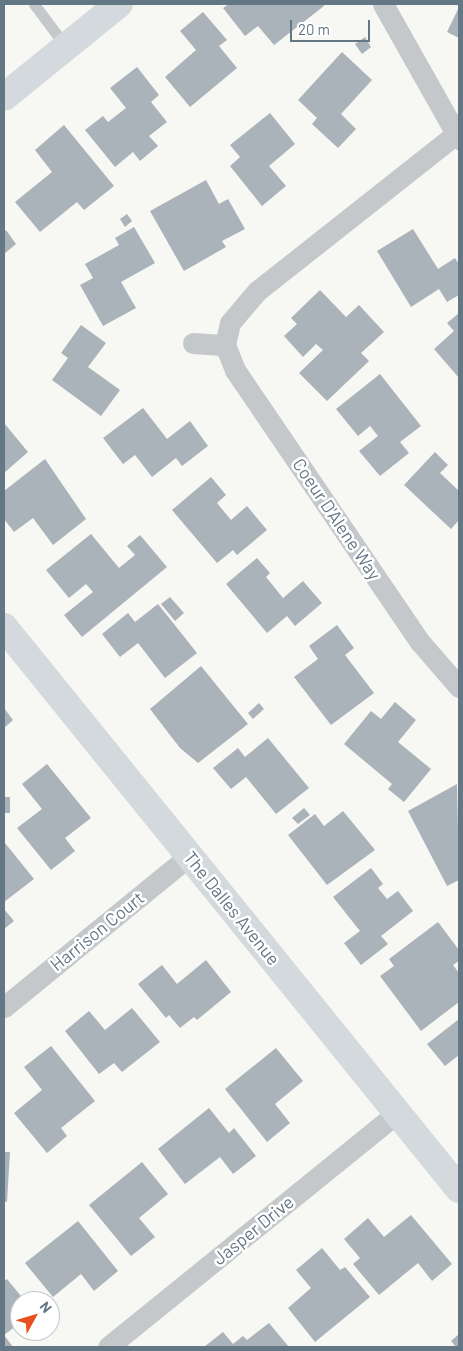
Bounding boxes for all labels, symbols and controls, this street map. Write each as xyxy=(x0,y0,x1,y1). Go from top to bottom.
scale bar xyxy=(293,10,373,42)
text: 20 m xyxy=(298,20,330,38)
street label: Coeur D'Alene Way xyxy=(288,454,386,584)
street label: The Dalles Avenue xyxy=(179,847,285,969)
street label: Harrison Court xyxy=(46,887,148,975)
street label: Jasper Drive xyxy=(208,1191,298,1269)
north arrow xyxy=(10,1291,60,1341)
text: N xyxy=(37,1298,56,1316)

